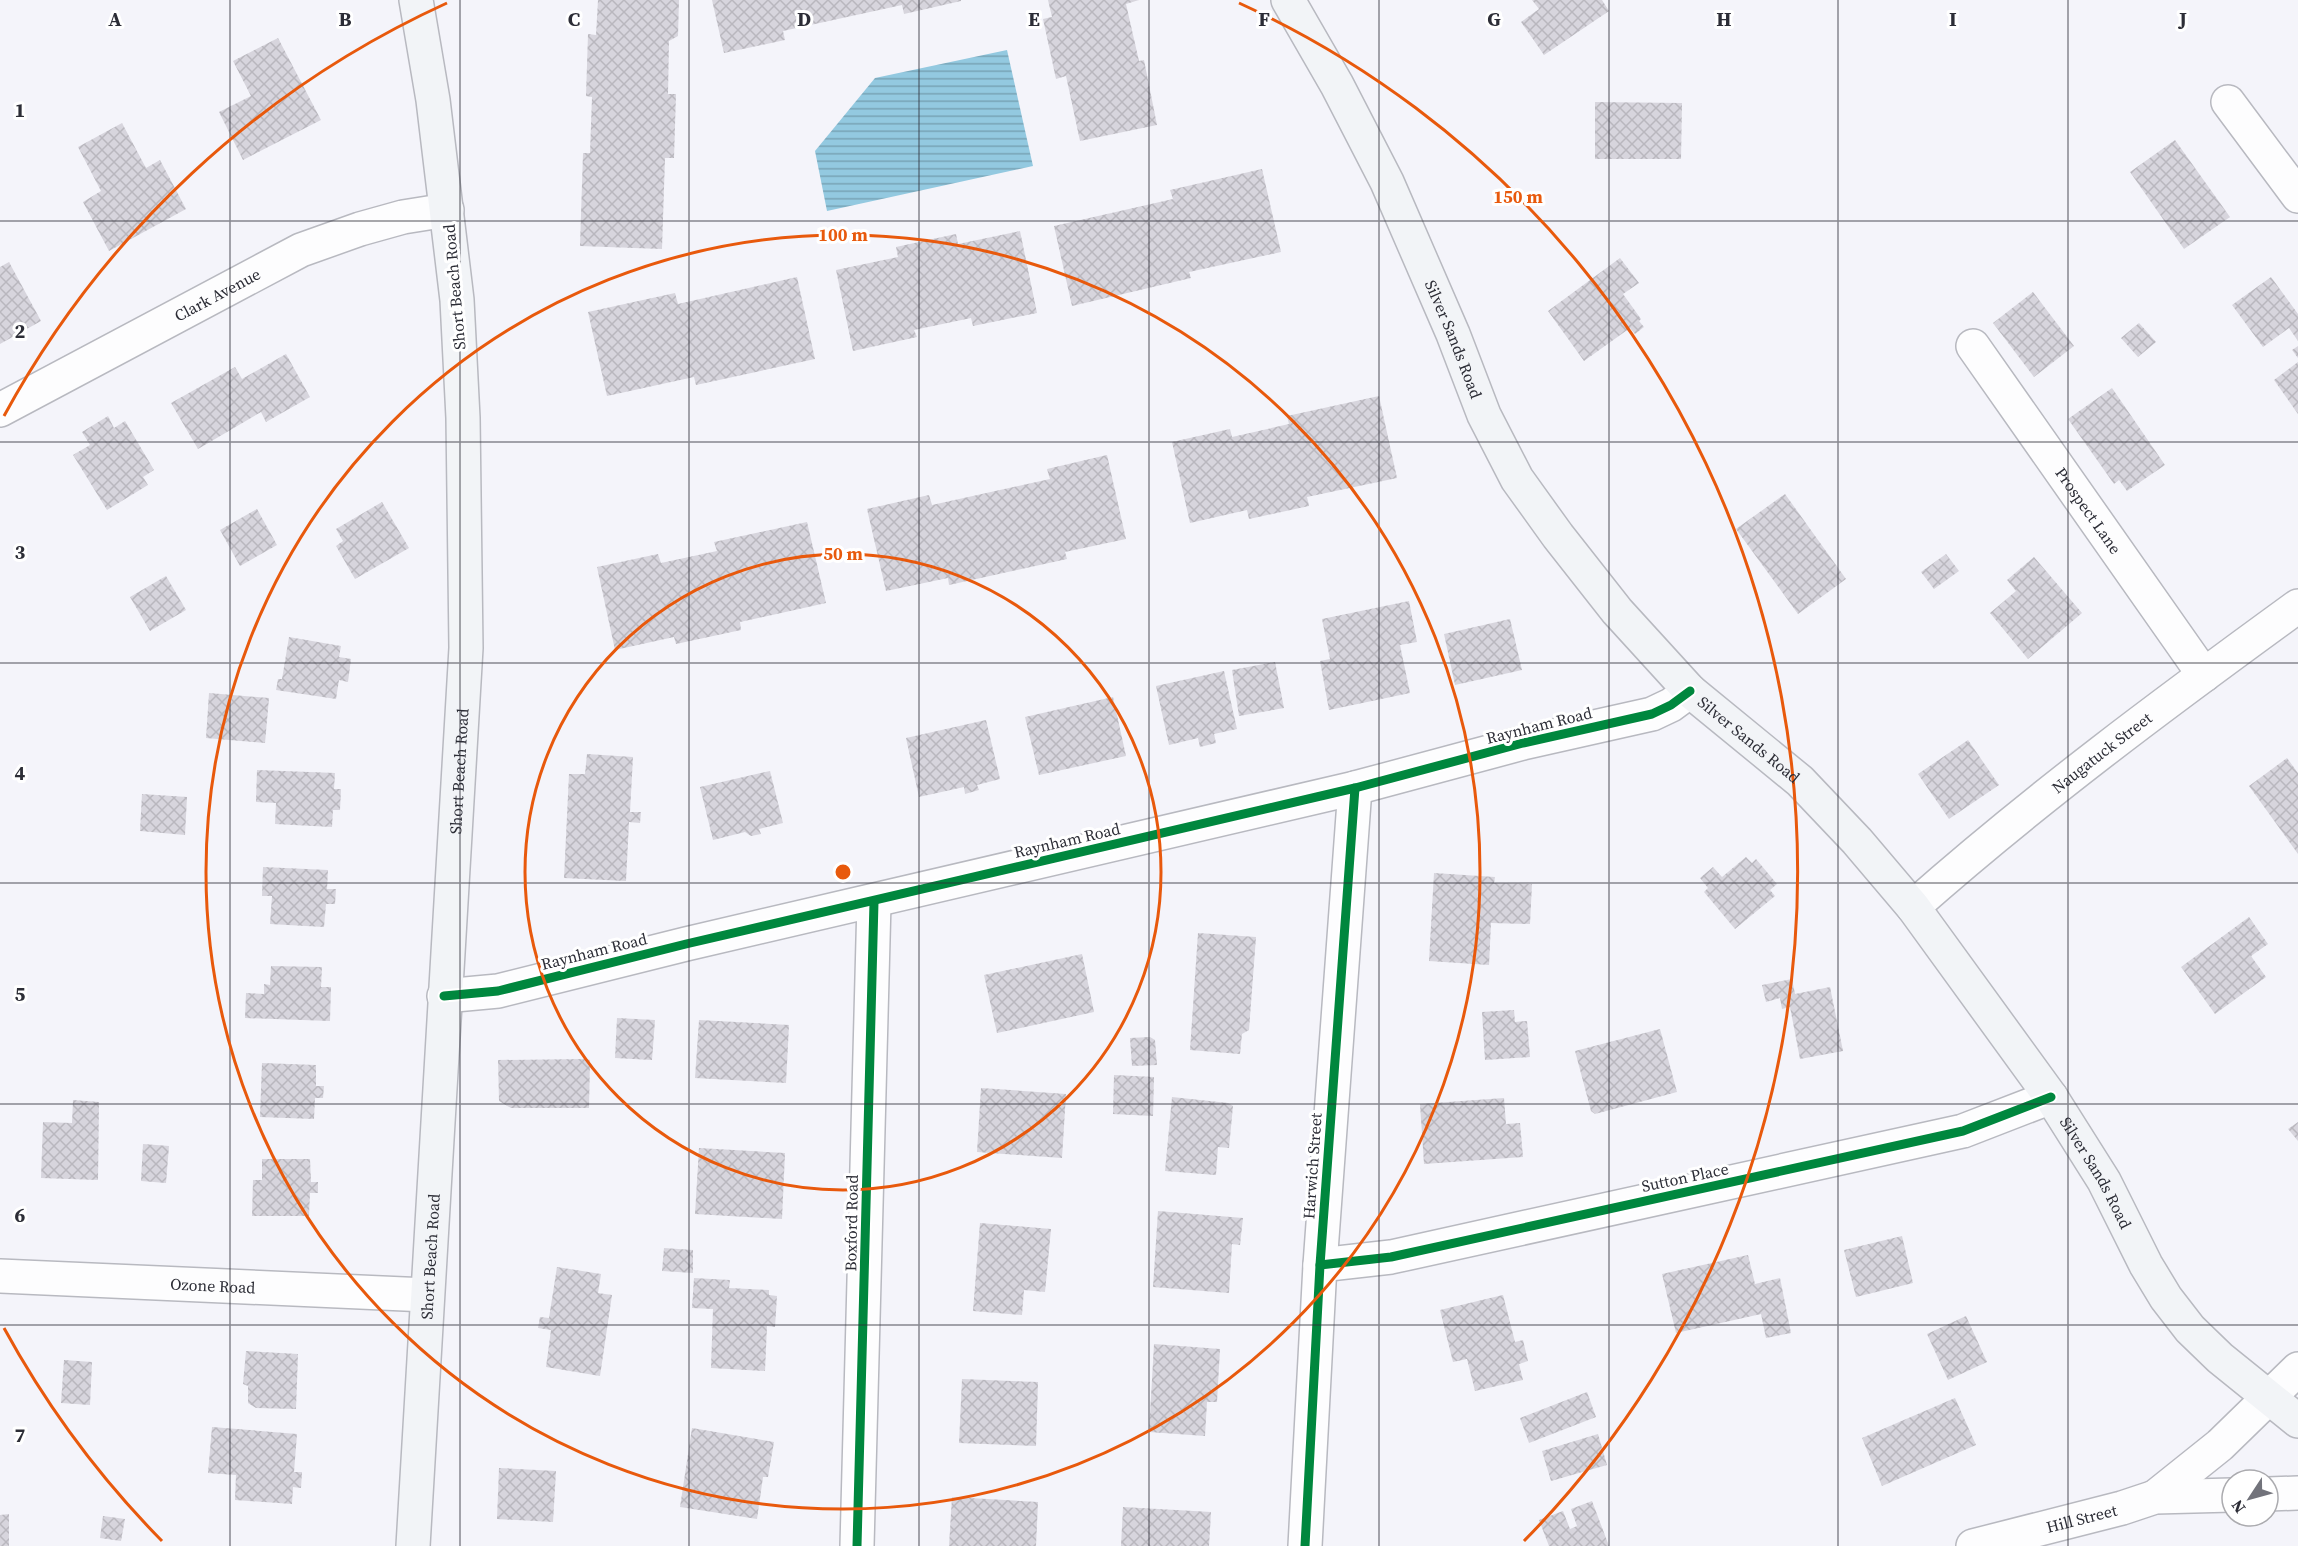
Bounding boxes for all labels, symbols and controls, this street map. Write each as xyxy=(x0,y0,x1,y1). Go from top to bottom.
text: A xyxy=(108,5,122,33)
text: B xyxy=(338,5,352,33)
text: C xyxy=(568,5,580,33)
text: D xyxy=(797,5,811,33)
text: E xyxy=(1028,5,1040,33)
text: F xyxy=(1258,5,1270,33)
text: G xyxy=(1487,5,1501,33)
text: H xyxy=(1716,5,1732,33)
text: I xyxy=(1949,5,1957,33)
text: J xyxy=(2177,5,2187,33)
text: 1 xyxy=(15,96,25,124)
text: 150 m xyxy=(1493,184,1543,209)
text: 100 m xyxy=(818,222,868,247)
street label: Short Beach Road xyxy=(438,223,470,351)
street label: Clark Avenue xyxy=(170,263,264,326)
street label: Silver Sands Road xyxy=(1420,276,1488,402)
text: 2 xyxy=(15,317,26,345)
street label: Prospect Lane xyxy=(2050,463,2127,558)
text: 3 xyxy=(15,538,26,566)
text: 50 m xyxy=(823,541,863,566)
street label: Silver Sands Road xyxy=(1693,691,1805,788)
street label: Raynham Road xyxy=(1484,701,1594,749)
street label: Naugatuck Street xyxy=(2047,706,2157,798)
street label: Short Beach Road xyxy=(444,708,473,835)
text: 4 xyxy=(15,759,26,787)
street label: Raynham Road xyxy=(1012,817,1122,863)
centre of rings xyxy=(833,862,853,882)
street label: Raynham Road xyxy=(539,927,649,975)
text: 5 xyxy=(15,980,26,1008)
street label: Harwich Street xyxy=(1297,1111,1327,1220)
street label: Silver Sands Road xyxy=(2055,1112,2137,1232)
street label: Sutton Place xyxy=(1640,1157,1730,1197)
street label: Boxford Road xyxy=(839,1174,863,1272)
street label: Short Beach Road xyxy=(415,1193,445,1320)
text: 6 xyxy=(15,1201,26,1229)
street label: Ozone Road xyxy=(170,1273,256,1298)
text: 7 xyxy=(15,1421,26,1449)
north arrow xyxy=(2220,1468,2280,1528)
text: N xyxy=(2225,1495,2250,1518)
street label: Hill Street xyxy=(2044,1499,2120,1538)

